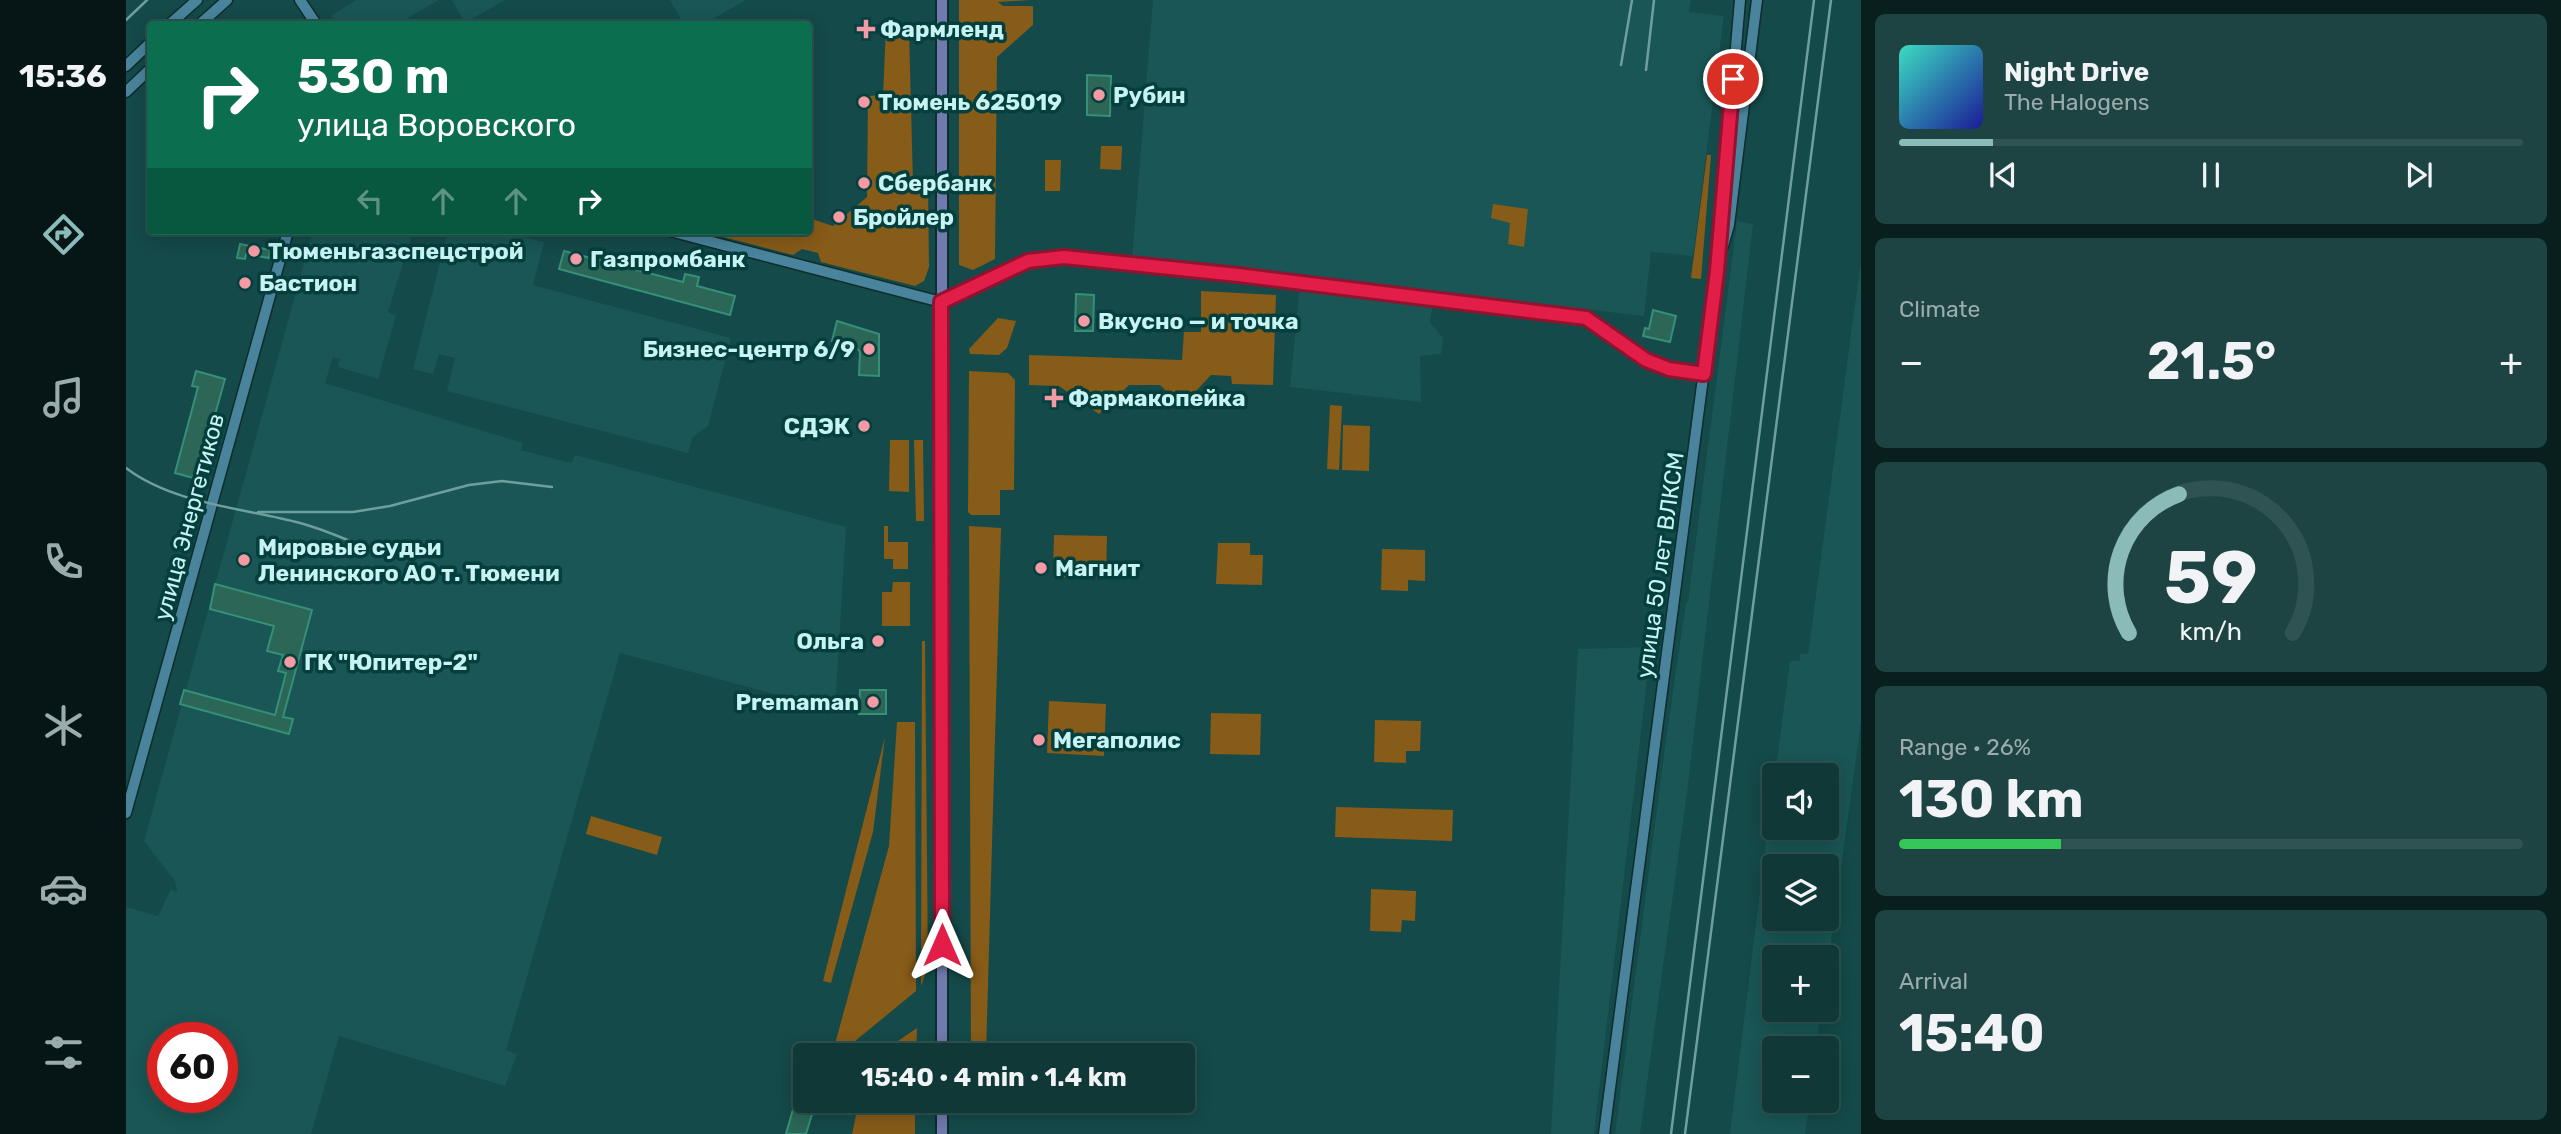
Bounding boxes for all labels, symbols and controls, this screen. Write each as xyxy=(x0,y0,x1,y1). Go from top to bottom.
place label: Фармленд xyxy=(880,15,1004,43)
marker: Фармленд xyxy=(858,21,874,37)
text: 530 m xyxy=(297,47,450,105)
icon: right xyxy=(182,49,273,140)
pin xyxy=(1703,49,1763,109)
text: 15:36 xyxy=(19,57,107,95)
text: Night Drive xyxy=(2004,57,2149,88)
icon: arrive xyxy=(1714,60,1752,98)
place label: Рубин xyxy=(1113,81,1186,109)
marker: Рубин xyxy=(1091,87,1107,103)
place label: Тюмень 625019 xyxy=(878,88,1062,116)
text: The Halogens xyxy=(2004,88,2150,116)
marker: Тюмень 625019 xyxy=(856,94,872,110)
text: улица Воровского xyxy=(297,106,576,144)
icon: previous xyxy=(1984,156,2022,194)
icon: pause xyxy=(2192,156,2230,194)
icon: next xyxy=(2400,156,2438,194)
place label: Сбербанк xyxy=(878,169,993,197)
marker: Сбербанк xyxy=(856,175,872,191)
icon: left xyxy=(351,182,389,220)
icon: ahead xyxy=(424,182,462,220)
icon: ahead xyxy=(497,182,535,220)
icon: right xyxy=(570,182,608,220)
place label: Бройлер xyxy=(853,203,954,231)
marker: Бройлер xyxy=(831,209,847,225)
icon: directions xyxy=(39,210,88,259)
place label: Тюменьгазспецстрой xyxy=(268,237,524,265)
marker: Тюменьгазспецстрой xyxy=(246,243,262,259)
place label: Газпромбанк xyxy=(590,245,745,273)
marker: Газпромбанк xyxy=(568,251,584,267)
place label: Бастион xyxy=(259,269,357,297)
marker: Бастион xyxy=(237,275,253,291)
text: Climate xyxy=(1899,295,1980,323)
place label: Вкусно — и точка xyxy=(1098,307,1298,335)
marker: Вкусно — и точка xyxy=(1076,313,1092,329)
text: 21.5° xyxy=(2147,330,2276,392)
place label: Бизнес-центр 6/9 xyxy=(643,335,855,363)
text: − xyxy=(1899,339,1924,385)
text: + xyxy=(2499,339,2523,385)
marker: Бизнес-центр 6/9 xyxy=(861,341,877,357)
icon: music xyxy=(39,373,88,422)
place label: Фармакопейка xyxy=(1068,384,1245,412)
marker: Фармакопейка xyxy=(1046,390,1062,406)
street label: улица Энергетиков xyxy=(148,410,230,624)
place label: СДЭК xyxy=(784,412,850,440)
marker: СДЭК xyxy=(856,418,872,434)
street label: улица 50 лет ВЛКСМ xyxy=(1630,450,1690,680)
place label: Мировые судьи Ленинского АО т. Тюмени xyxy=(258,533,560,587)
text: 59 xyxy=(2164,535,2258,621)
icon: phone xyxy=(39,537,88,586)
marker: Мировые судьи Ленинского АО т. Тюмени xyxy=(236,552,252,568)
place label: Магнит xyxy=(1055,554,1141,582)
marker: Магнит xyxy=(1033,560,1049,576)
text: km/h xyxy=(2180,617,2242,646)
place label: Ольга xyxy=(797,627,864,655)
marker: Ольга xyxy=(870,633,886,649)
place label: ГК "Юпитер-2" xyxy=(304,648,478,676)
marker: ГК "Юпитер-2" xyxy=(282,654,298,670)
place label: Premaman xyxy=(735,688,859,716)
marker: Premaman xyxy=(865,694,881,710)
icon: climate xyxy=(39,701,88,750)
place label: Мегаполис xyxy=(1053,726,1181,754)
marker: Мегаполис xyxy=(1031,732,1047,748)
text: Range · 26% xyxy=(1899,733,2031,761)
map controls xyxy=(1762,763,1839,1113)
button: sound xyxy=(1762,763,1839,840)
text: 130 km xyxy=(1899,768,2084,830)
button: layers xyxy=(1762,854,1839,931)
icon: car xyxy=(39,864,88,913)
position arrow xyxy=(905,908,979,982)
button: + xyxy=(1762,945,1839,1022)
text: Arrival xyxy=(1899,967,1968,995)
text: 15:40 xyxy=(1899,1002,2045,1064)
speed limit sign: 60 xyxy=(147,1022,238,1113)
icon: filters xyxy=(39,1028,88,1077)
button: − xyxy=(1762,1036,1839,1113)
text: 15:40 · 4 min · 1.4 km xyxy=(861,1062,1127,1093)

